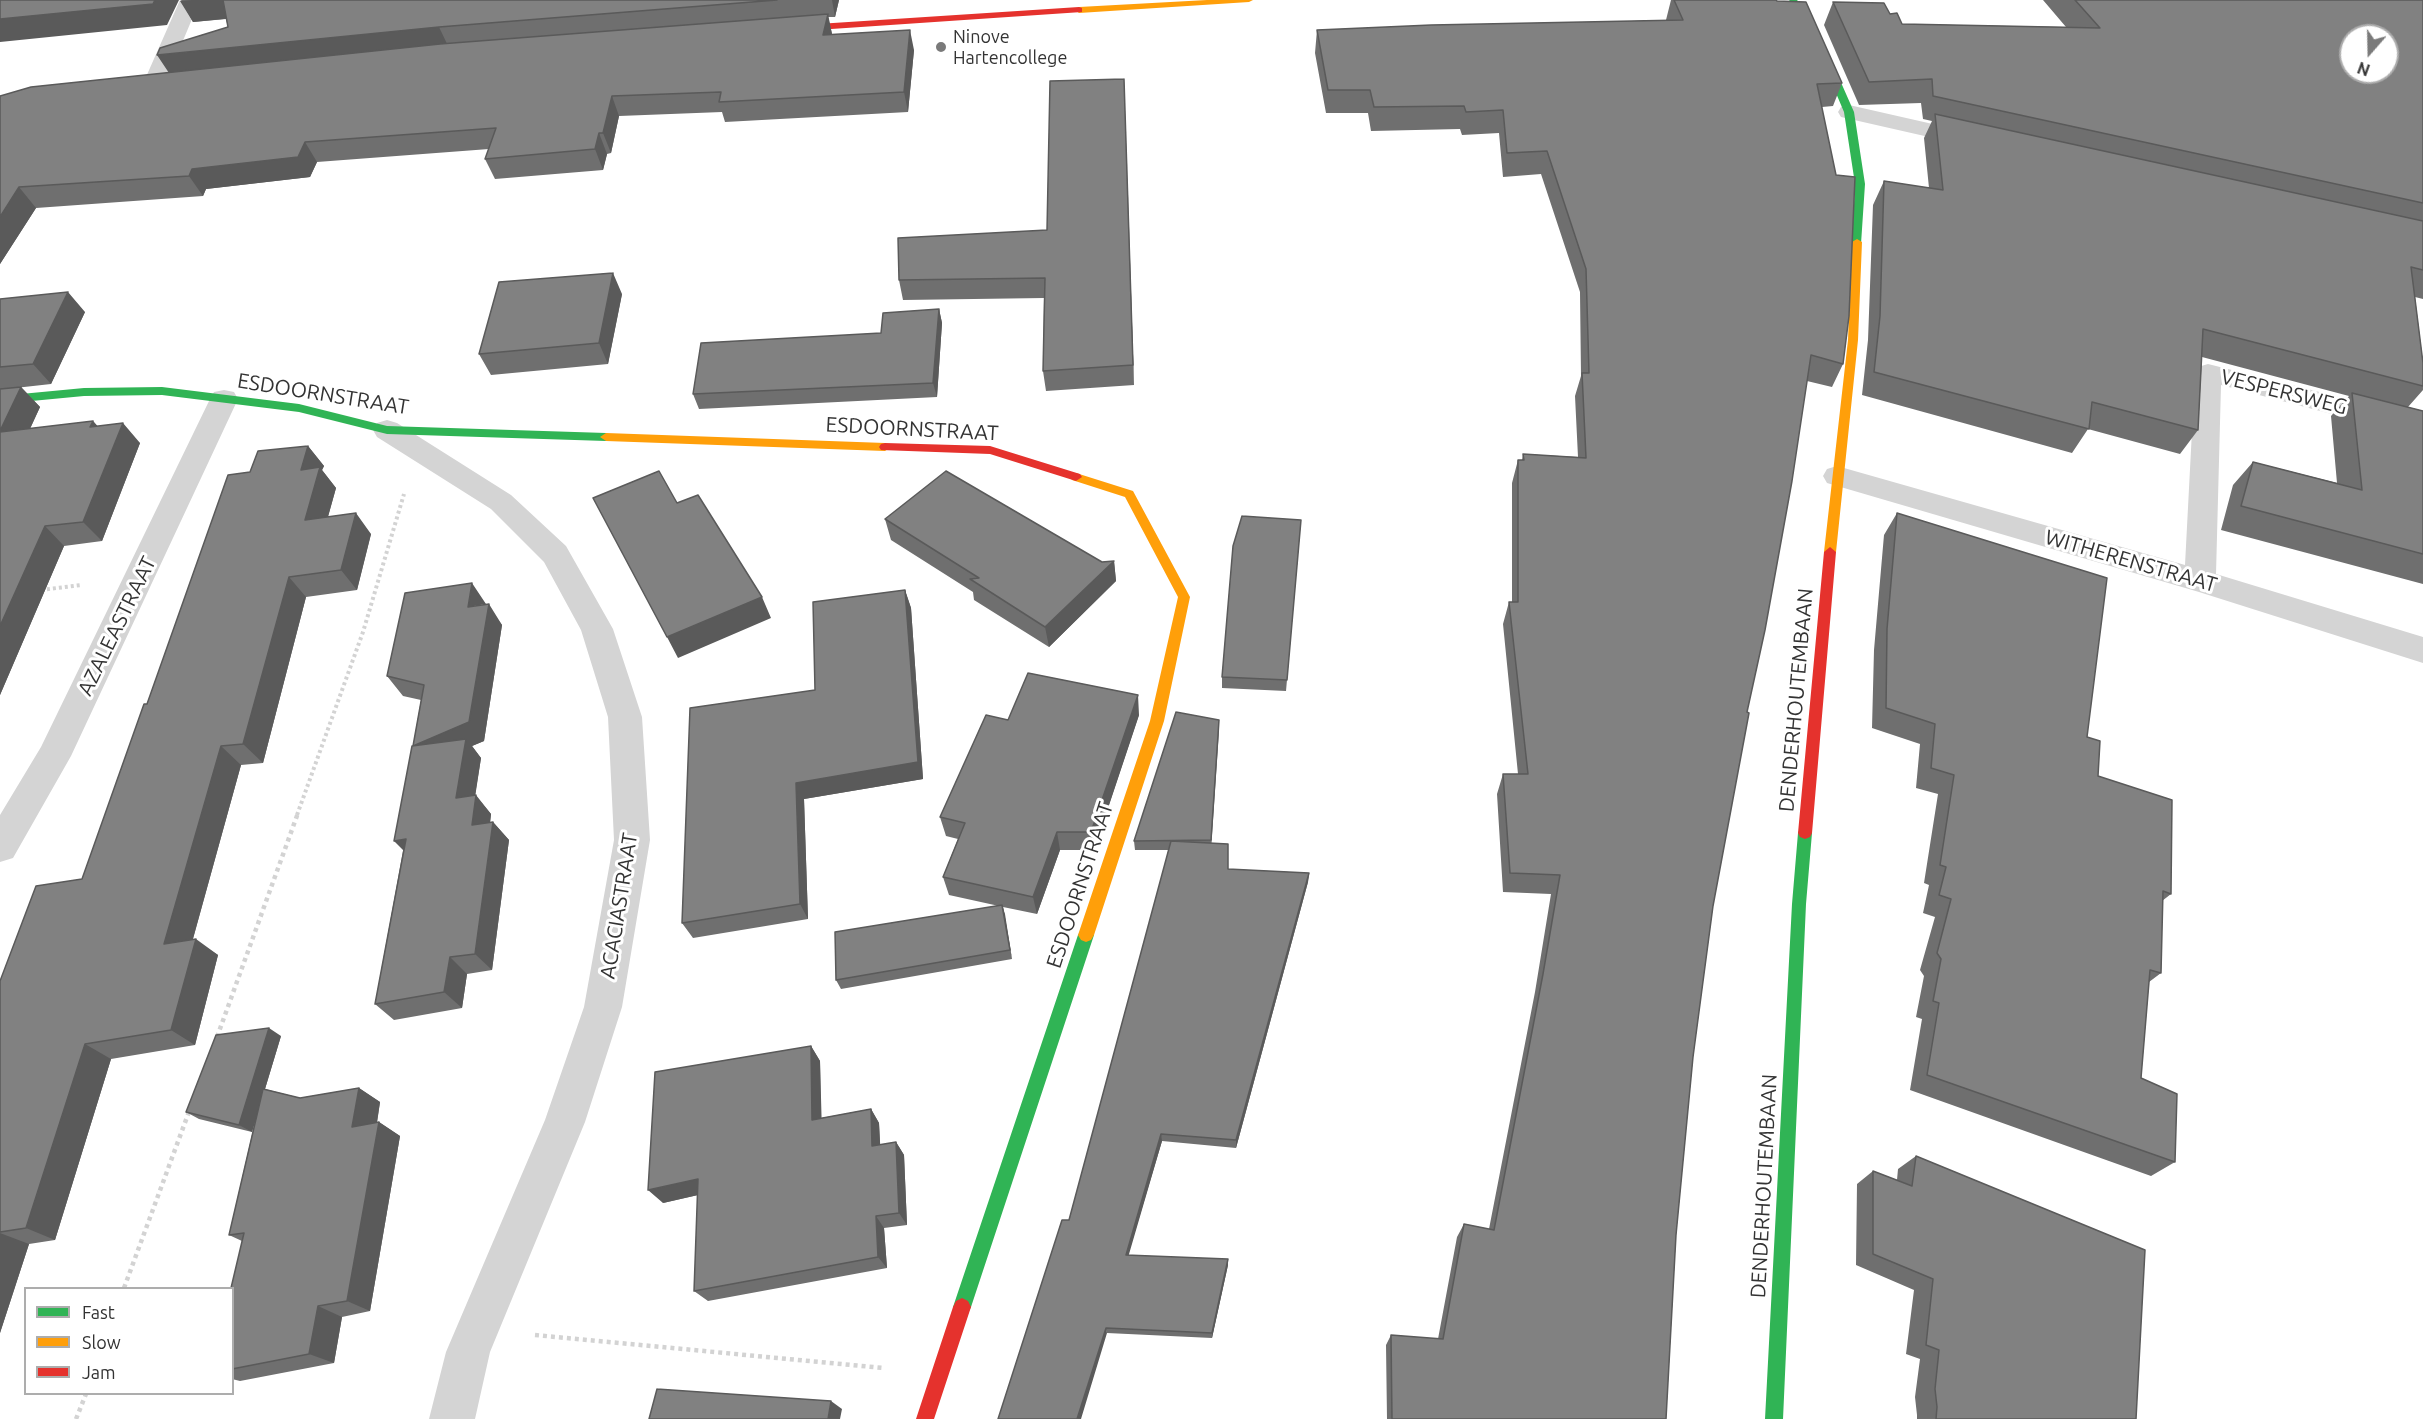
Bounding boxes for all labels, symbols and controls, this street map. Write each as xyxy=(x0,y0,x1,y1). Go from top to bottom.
north arrow xyxy=(2339,24,2399,84)
place label: Ninove Hartencollege xyxy=(953,26,1067,68)
marker: Ninove Hartencollege xyxy=(934,40,948,54)
text: N xyxy=(2355,59,2372,80)
street label: VESPERSWEG xyxy=(2218,364,2350,420)
street label: ESDOORNSTRAAT xyxy=(236,368,410,420)
street label: ESDOORNSTRAAT xyxy=(825,412,999,446)
street label: WITHERENSTRAAT xyxy=(2042,524,2220,598)
street label: AZALEASTRAAT xyxy=(72,552,162,700)
street label: DENDERHOUTEMBAAN xyxy=(1774,587,1818,813)
street label: ESDOORNSTRAAT xyxy=(1041,799,1119,971)
street label: ACACIASTRAAT xyxy=(595,831,643,981)
street label: DENDERHOUTEMBAAN xyxy=(1746,1073,1782,1299)
legend xyxy=(24,1287,234,1395)
text: Fast xyxy=(82,1302,115,1322)
text: Slow xyxy=(82,1332,121,1352)
text: Jam xyxy=(82,1362,116,1382)

